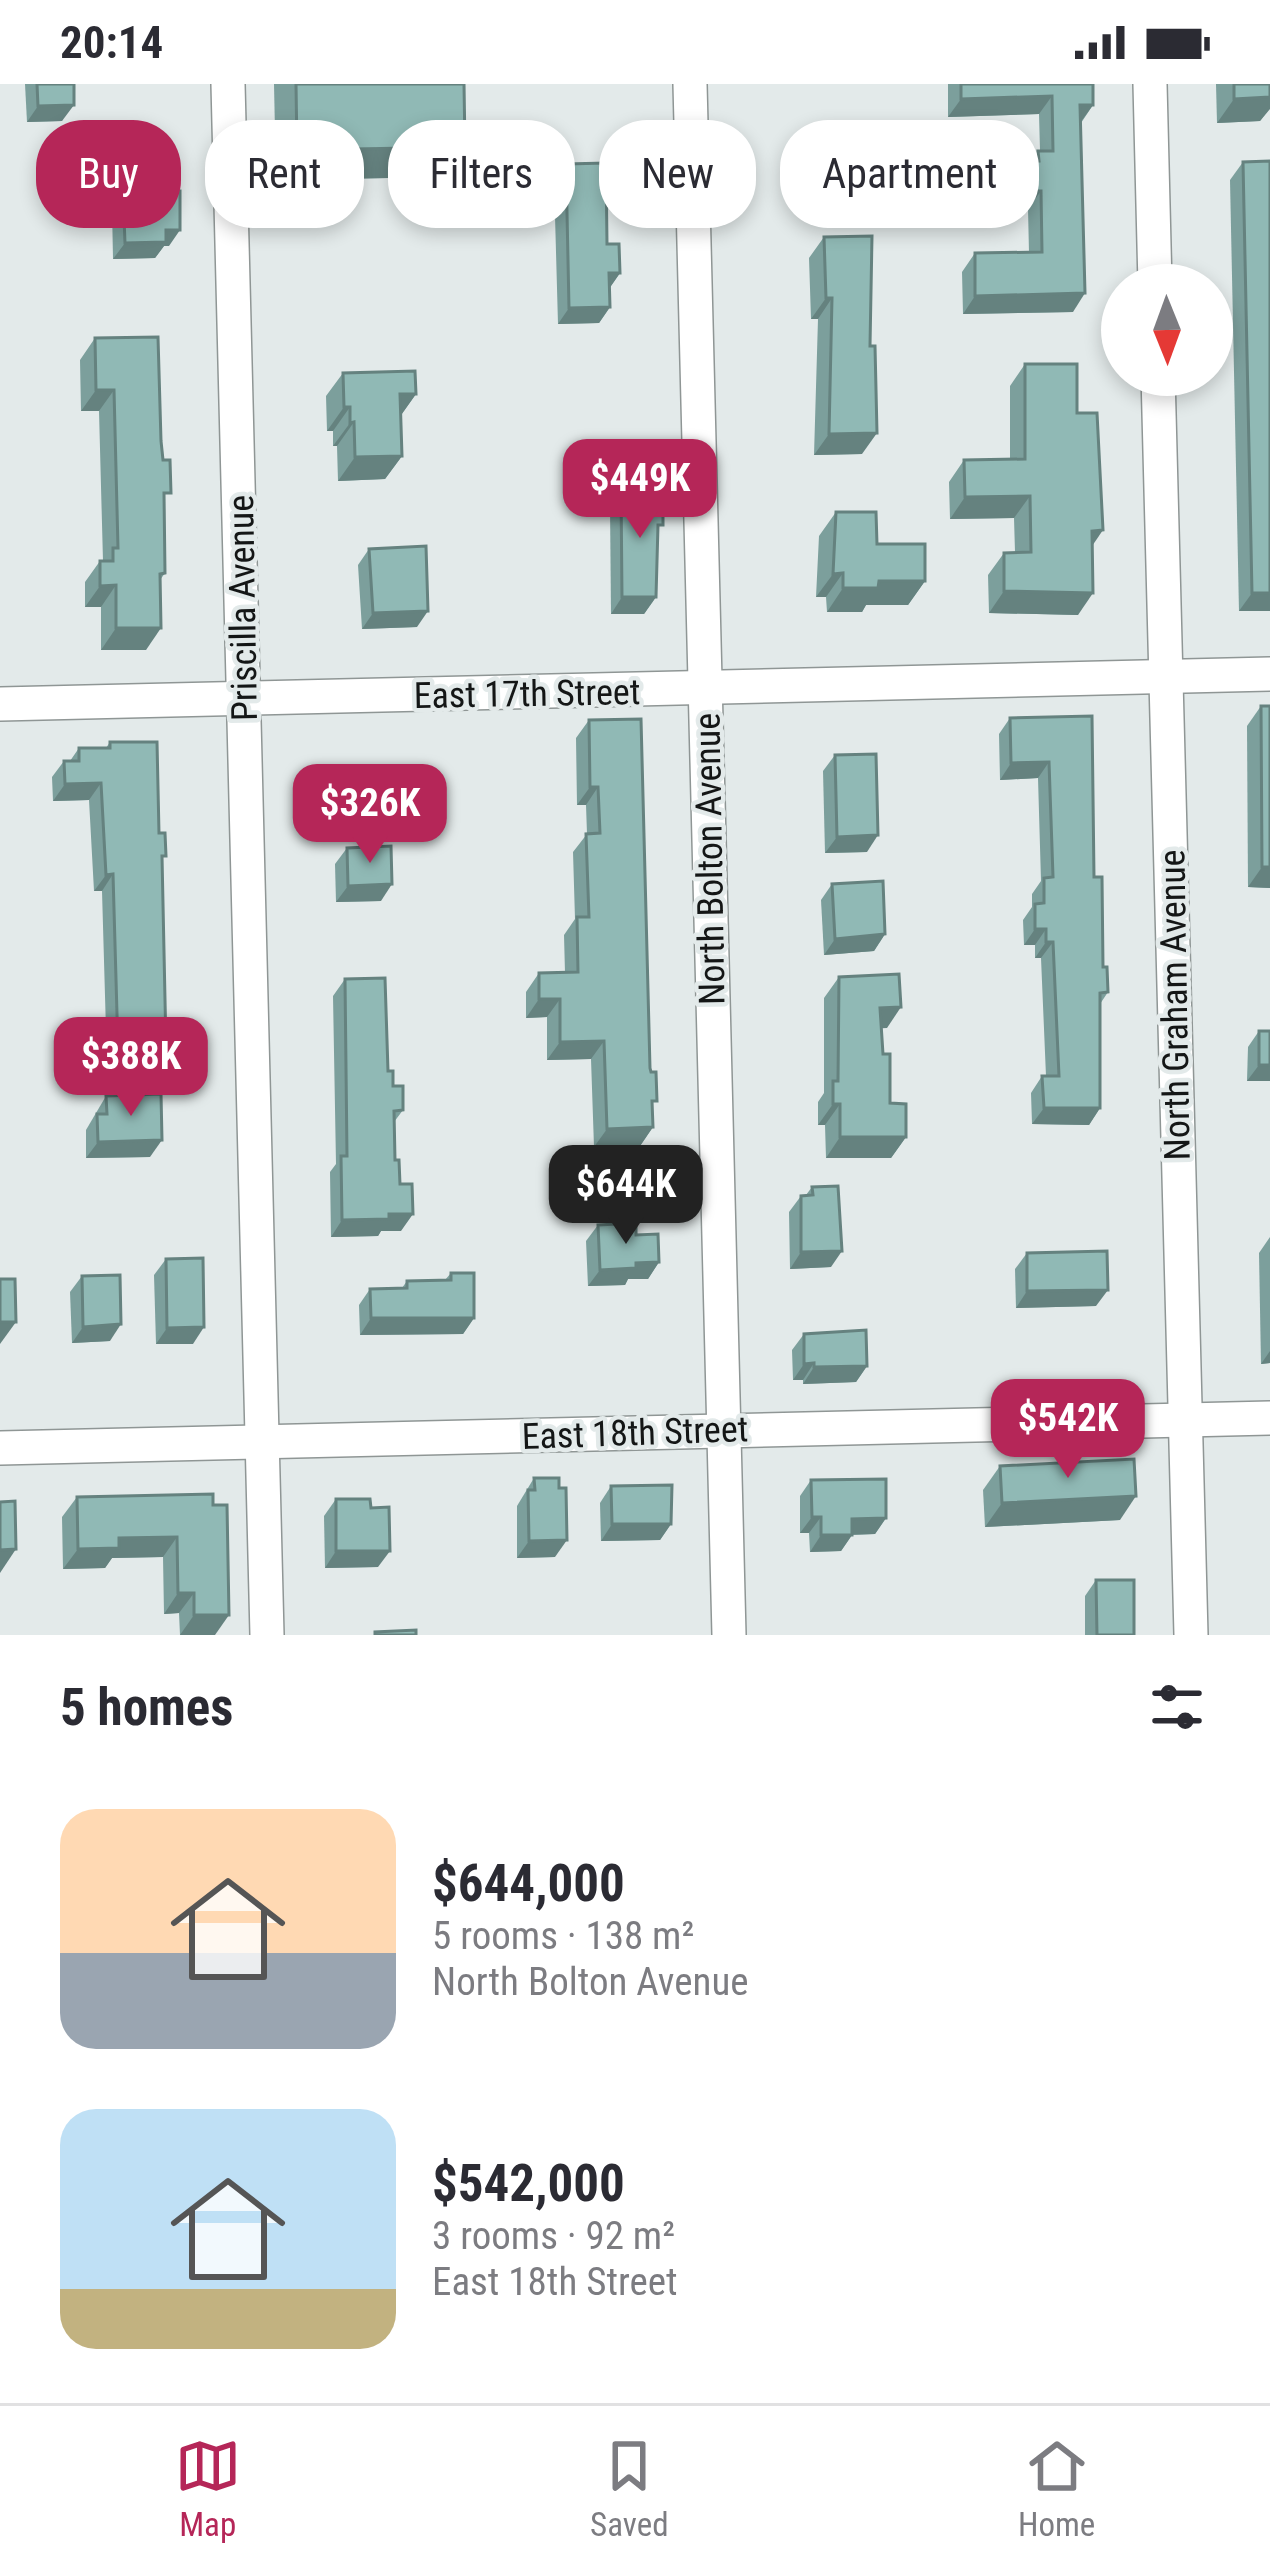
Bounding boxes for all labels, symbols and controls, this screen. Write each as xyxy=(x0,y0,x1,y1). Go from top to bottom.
text: 20:14 xyxy=(60,16,163,69)
chip: Buy xyxy=(36,120,181,228)
chip: Rent xyxy=(205,120,364,228)
chip: Filters xyxy=(388,120,575,228)
chip: New xyxy=(599,120,756,228)
chip: Apartment xyxy=(780,120,1039,228)
north arrow xyxy=(1101,264,1233,396)
map controls xyxy=(1101,264,1233,396)
pin: $449K xyxy=(556,439,724,541)
text: $449K xyxy=(590,455,690,501)
street label: Priscilla Avenue xyxy=(220,495,266,721)
street label: East 17th Street xyxy=(413,671,641,717)
street label: North Bolton Avenue xyxy=(686,713,734,1005)
pin: $326K xyxy=(286,764,454,866)
text: $326K xyxy=(320,780,420,826)
street label: North Graham Avenue xyxy=(1151,849,1199,1161)
pin: $388K xyxy=(47,1017,215,1119)
text: $388K xyxy=(81,1033,181,1079)
pin: $644K xyxy=(542,1145,710,1247)
text: $644K xyxy=(576,1161,676,1207)
pin: $542K xyxy=(984,1379,1152,1481)
text: $542K xyxy=(1018,1395,1118,1441)
street label: East 18th Street xyxy=(521,1408,749,1458)
icon: filters xyxy=(1144,1674,1210,1740)
text: 5 homes xyxy=(60,1678,233,1737)
text: $644,000 xyxy=(432,1854,625,1913)
icon: home xyxy=(156,1857,300,2001)
text: 5 rooms · 138 m² xyxy=(432,1913,694,1959)
text: North Bolton Avenue xyxy=(432,1959,749,2005)
text: $542,000 xyxy=(432,2154,625,2213)
icon: home xyxy=(156,2157,300,2301)
text: 3 rooms · 92 m² xyxy=(432,2213,675,2259)
text: East 18th Street xyxy=(432,2259,678,2305)
tab: Map xyxy=(175,2433,241,2544)
tab: Saved xyxy=(590,2433,669,2544)
tab: Home xyxy=(1018,2433,1095,2544)

